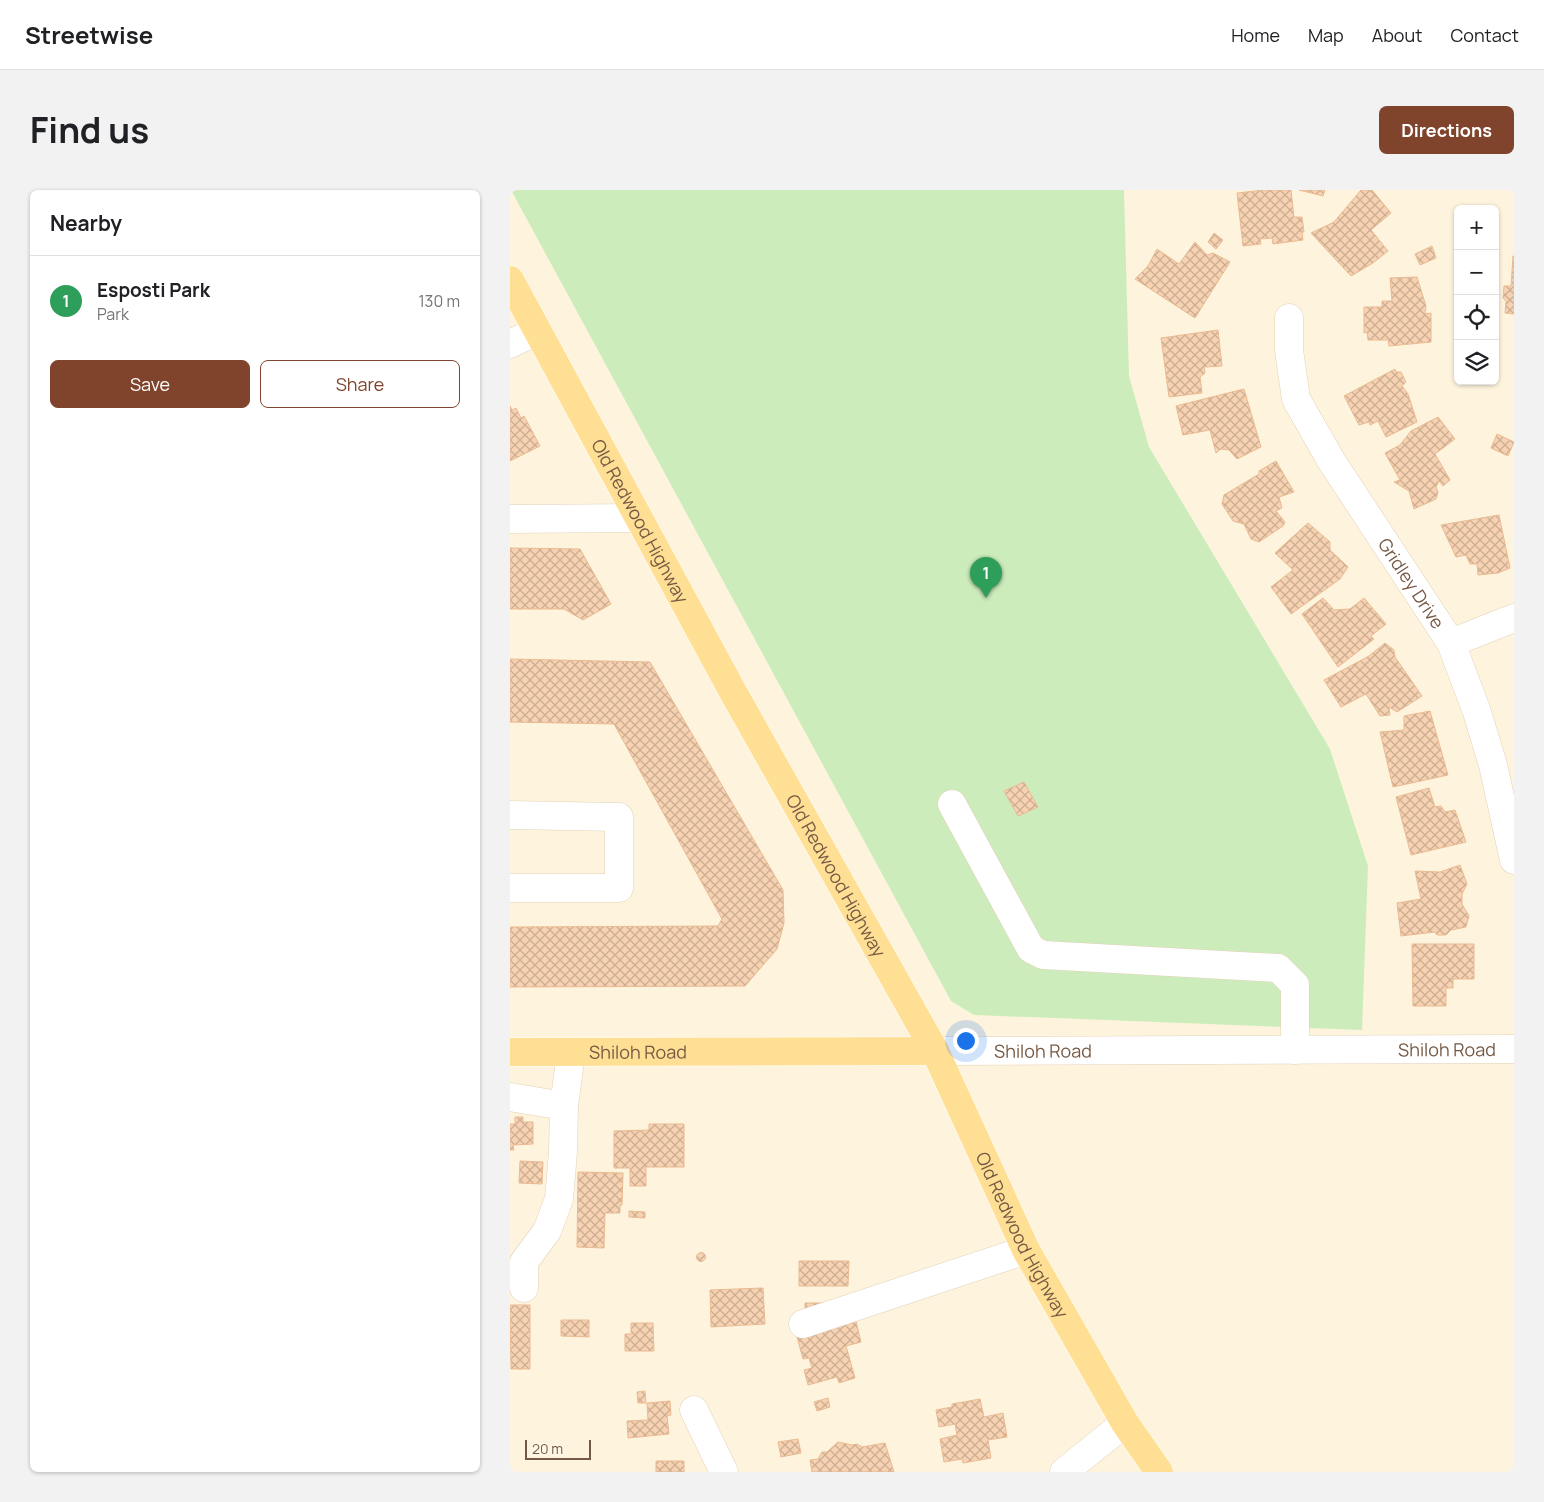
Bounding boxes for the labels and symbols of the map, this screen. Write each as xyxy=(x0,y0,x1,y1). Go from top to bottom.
street label: Old Redwood Highway xyxy=(586,435,695,608)
street label: Gridley Drive xyxy=(1373,533,1450,633)
pin: 1 xyxy=(970,557,1002,598)
street label: Old Redwood Highway xyxy=(781,790,892,962)
your location xyxy=(953,1028,979,1054)
street label: Shiloh Road xyxy=(1398,1037,1496,1061)
street label: Shiloh Road xyxy=(994,1038,1092,1063)
street label: Shiloh Road xyxy=(589,1040,687,1064)
street label: Old Redwood Highway xyxy=(971,1148,1075,1323)
scale bar xyxy=(525,1437,591,1460)

